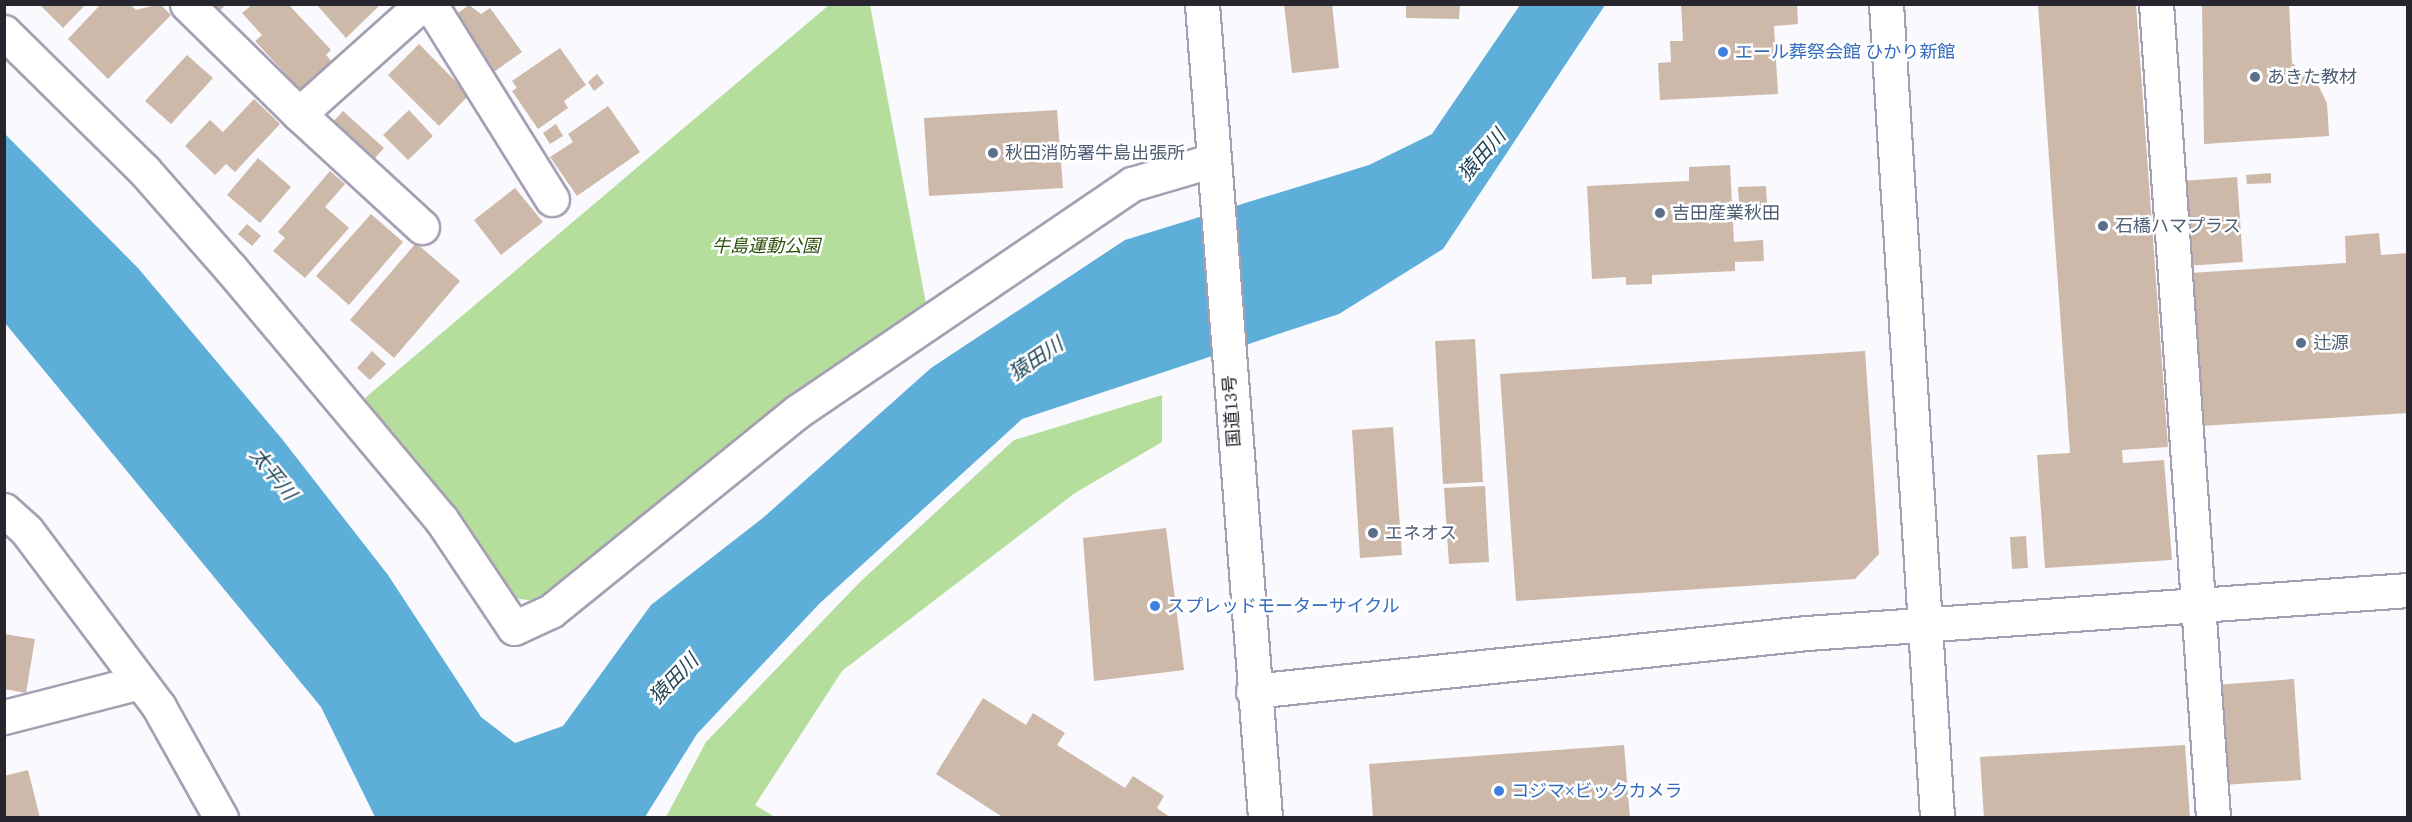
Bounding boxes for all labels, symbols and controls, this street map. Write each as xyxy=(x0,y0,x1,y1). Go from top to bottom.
place label: エール葬祭会館 ひかり新館 xyxy=(1735,41,1955,63)
marker: エール葬祭会館 ひかり新館 xyxy=(1716,45,1730,59)
place label: あきた教材 xyxy=(2267,66,2357,88)
marker: あきた教材 xyxy=(2248,70,2262,84)
water label: 猿田川 xyxy=(1453,124,1511,186)
place label: 秋田消防署牛島出張所 xyxy=(1005,142,1185,164)
marker: 秋田消防署牛島出張所 xyxy=(986,146,1000,160)
place label: 吉田産業秋田 xyxy=(1672,202,1780,224)
marker: 吉田産業秋田 xyxy=(1653,206,1667,220)
place label: 石橋ハマプラス xyxy=(2115,215,2241,237)
marker: 石橋ハマプラス xyxy=(2096,219,2110,233)
park label: 牛島運動公園 xyxy=(712,235,820,257)
water label: 猿田川 xyxy=(1004,332,1068,386)
place label: 辻源 xyxy=(2313,332,2349,354)
marker: 辻源 xyxy=(2294,336,2308,350)
street label: 国道13号 xyxy=(1219,374,1245,448)
water label: 太平川 xyxy=(245,443,301,505)
place label: エネオス xyxy=(1385,522,1457,544)
marker: エネオス xyxy=(1366,526,1380,540)
place label: スプレッドモーターサイクル xyxy=(1167,595,1401,617)
marker: スプレッドモーターサイクル xyxy=(1148,599,1162,613)
water label: 猿田川 xyxy=(645,649,703,709)
place label: コジマ×ビックカメラ xyxy=(1511,780,1683,802)
marker: コジマ×ビックカメラ xyxy=(1492,784,1506,798)

